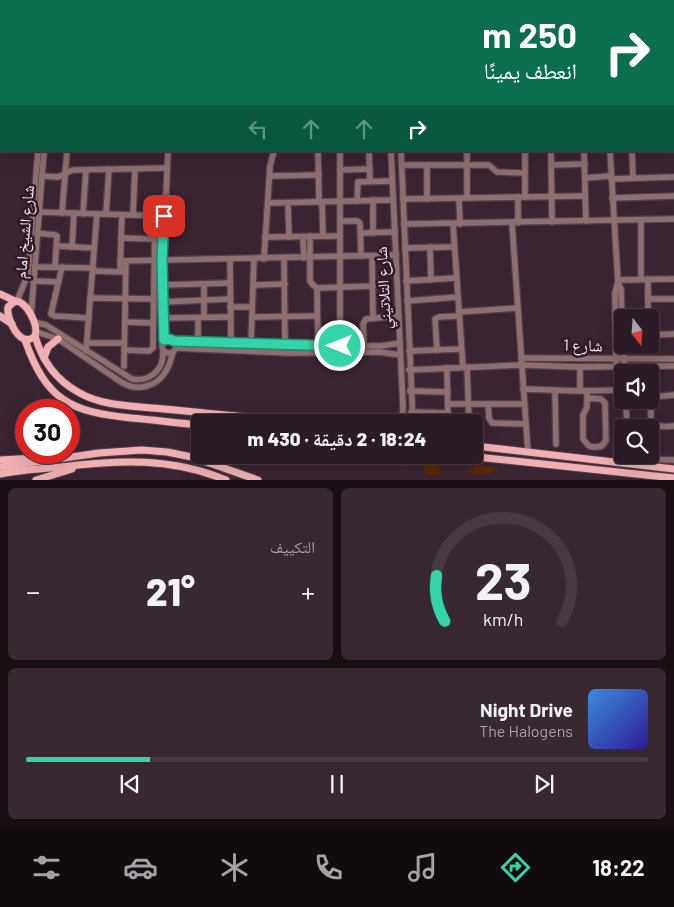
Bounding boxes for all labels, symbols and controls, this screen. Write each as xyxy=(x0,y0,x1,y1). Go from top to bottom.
text: 250 m xyxy=(482,13,577,55)
icon: right xyxy=(595,20,660,85)
text: انعطف يمينًا xyxy=(484,57,577,83)
icon: left xyxy=(244,115,272,143)
icon: ahead xyxy=(297,115,325,143)
icon: ahead xyxy=(350,115,378,143)
icon: right xyxy=(403,115,431,143)
street label: شارع الشيخ امام xyxy=(10,184,39,280)
pin xyxy=(143,195,185,237)
icon: arrive xyxy=(150,202,178,230)
street label: شارع التلاتيني xyxy=(371,246,398,330)
north arrow xyxy=(614,309,659,354)
map controls xyxy=(614,309,659,464)
position arrow xyxy=(313,319,365,371)
street label: شارع 1 xyxy=(563,335,603,356)
button: sound xyxy=(614,364,659,409)
speed limit sign: 30 xyxy=(15,399,80,464)
button: search xyxy=(614,419,659,464)
text: 18:24 · 2 دقيقة · 430 m xyxy=(248,427,426,450)
text: التكييف xyxy=(270,537,315,556)
text: 23 xyxy=(475,548,532,610)
text: 21° xyxy=(146,568,195,614)
text: − xyxy=(26,574,40,608)
text: + xyxy=(301,574,315,608)
text: km/h xyxy=(483,608,524,630)
text: Night Drive xyxy=(480,698,573,721)
text: The Halogens xyxy=(479,721,573,740)
icon: previous xyxy=(116,770,144,798)
icon: pause xyxy=(323,770,351,798)
icon: next xyxy=(530,770,558,798)
icon: filters xyxy=(29,850,64,885)
icon: car xyxy=(123,850,158,885)
icon: climate xyxy=(217,850,252,885)
icon: phone xyxy=(311,850,346,885)
icon: music xyxy=(405,850,440,885)
icon: directions xyxy=(498,850,533,885)
text: 18:22 xyxy=(592,854,645,880)

